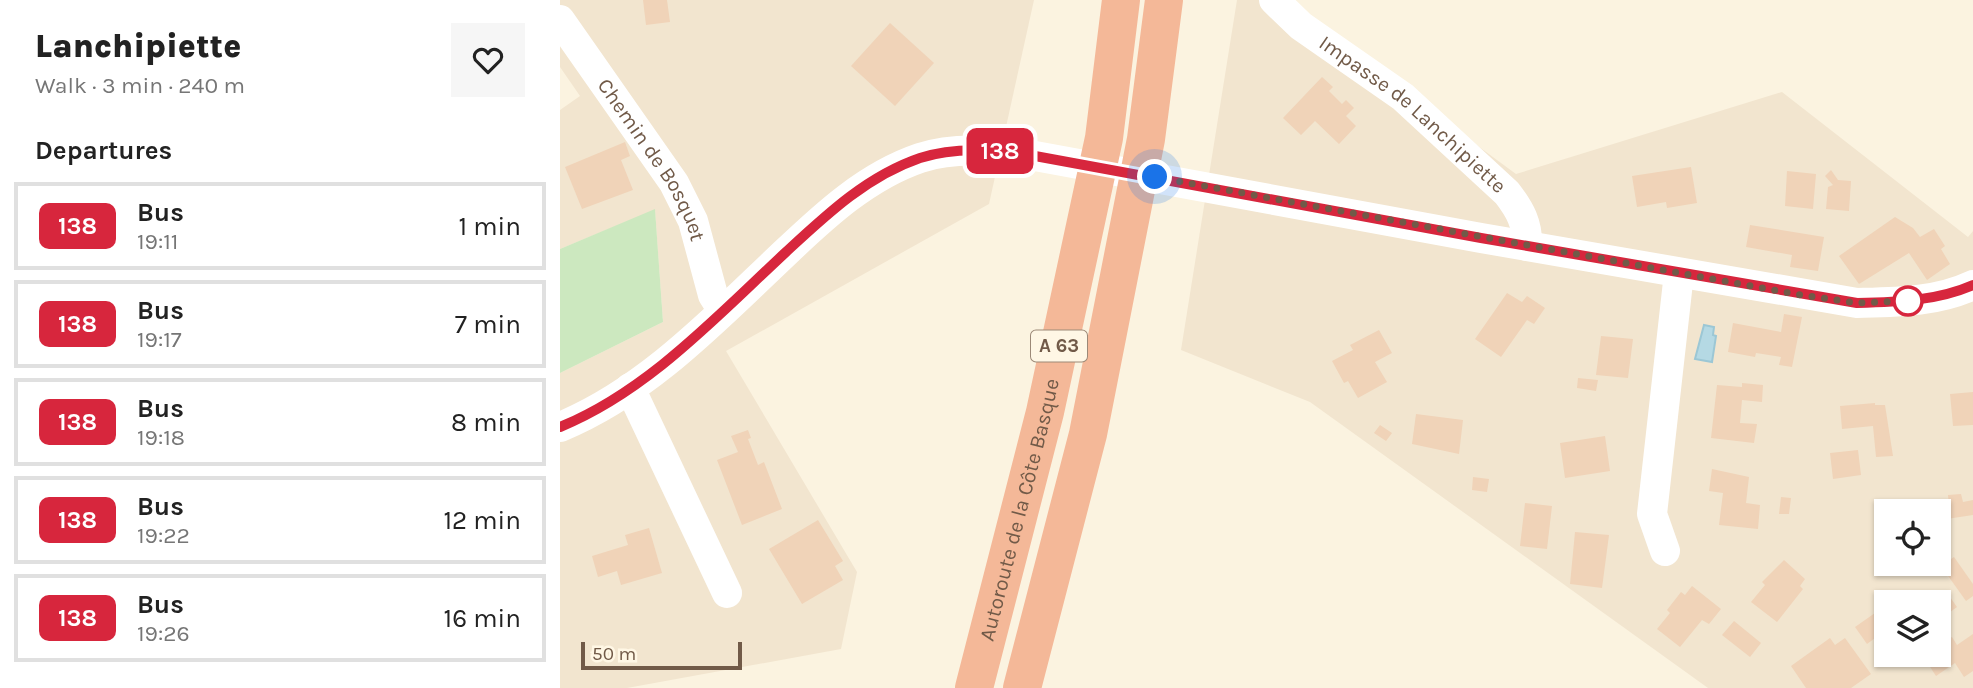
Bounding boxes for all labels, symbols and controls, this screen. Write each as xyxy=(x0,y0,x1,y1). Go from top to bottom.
button: heart xyxy=(451,23,525,97)
text: Lanchipiette xyxy=(35,27,241,65)
street label: Impasse de Lanchipiette xyxy=(1315,30,1511,198)
text: Walk · 3 min · 240 m xyxy=(35,72,245,99)
street label: Chemin de Bosquet xyxy=(593,74,710,244)
line badge: 138 xyxy=(960,128,1040,174)
text: Departures xyxy=(35,135,172,166)
text: 138 xyxy=(980,137,1020,165)
your location xyxy=(1137,159,1172,194)
text: Bus xyxy=(137,197,184,228)
text: 1 min xyxy=(458,211,521,242)
text: 138 xyxy=(58,212,97,240)
text: 19:11 xyxy=(137,228,178,255)
unlabelled marker xyxy=(1893,286,1923,316)
text: Bus xyxy=(137,295,184,326)
text: 7 min xyxy=(455,309,521,340)
text: 138 xyxy=(58,310,97,338)
text: 19:17 xyxy=(137,326,182,353)
road number: A 63 xyxy=(1031,330,1087,362)
street label: Autoroute de la Côte Basque xyxy=(975,376,1064,643)
text: Bus xyxy=(137,393,184,424)
text: 8 min xyxy=(451,407,521,438)
text: 138 xyxy=(58,408,97,436)
text: 19:18 xyxy=(137,424,185,451)
text: Bus xyxy=(137,491,184,522)
map controls xyxy=(1874,499,1951,667)
button: locate xyxy=(1874,499,1951,576)
text: 12 min xyxy=(443,505,521,536)
text: 138 xyxy=(58,506,97,534)
text: 19:22 xyxy=(137,522,190,549)
text: Bus xyxy=(137,589,184,620)
button: layers xyxy=(1874,590,1951,667)
text: 16 min xyxy=(444,603,521,634)
text: 138 xyxy=(58,604,97,632)
text: 19:26 xyxy=(137,620,190,647)
scale bar xyxy=(581,639,742,671)
text: 50 m xyxy=(592,643,636,665)

